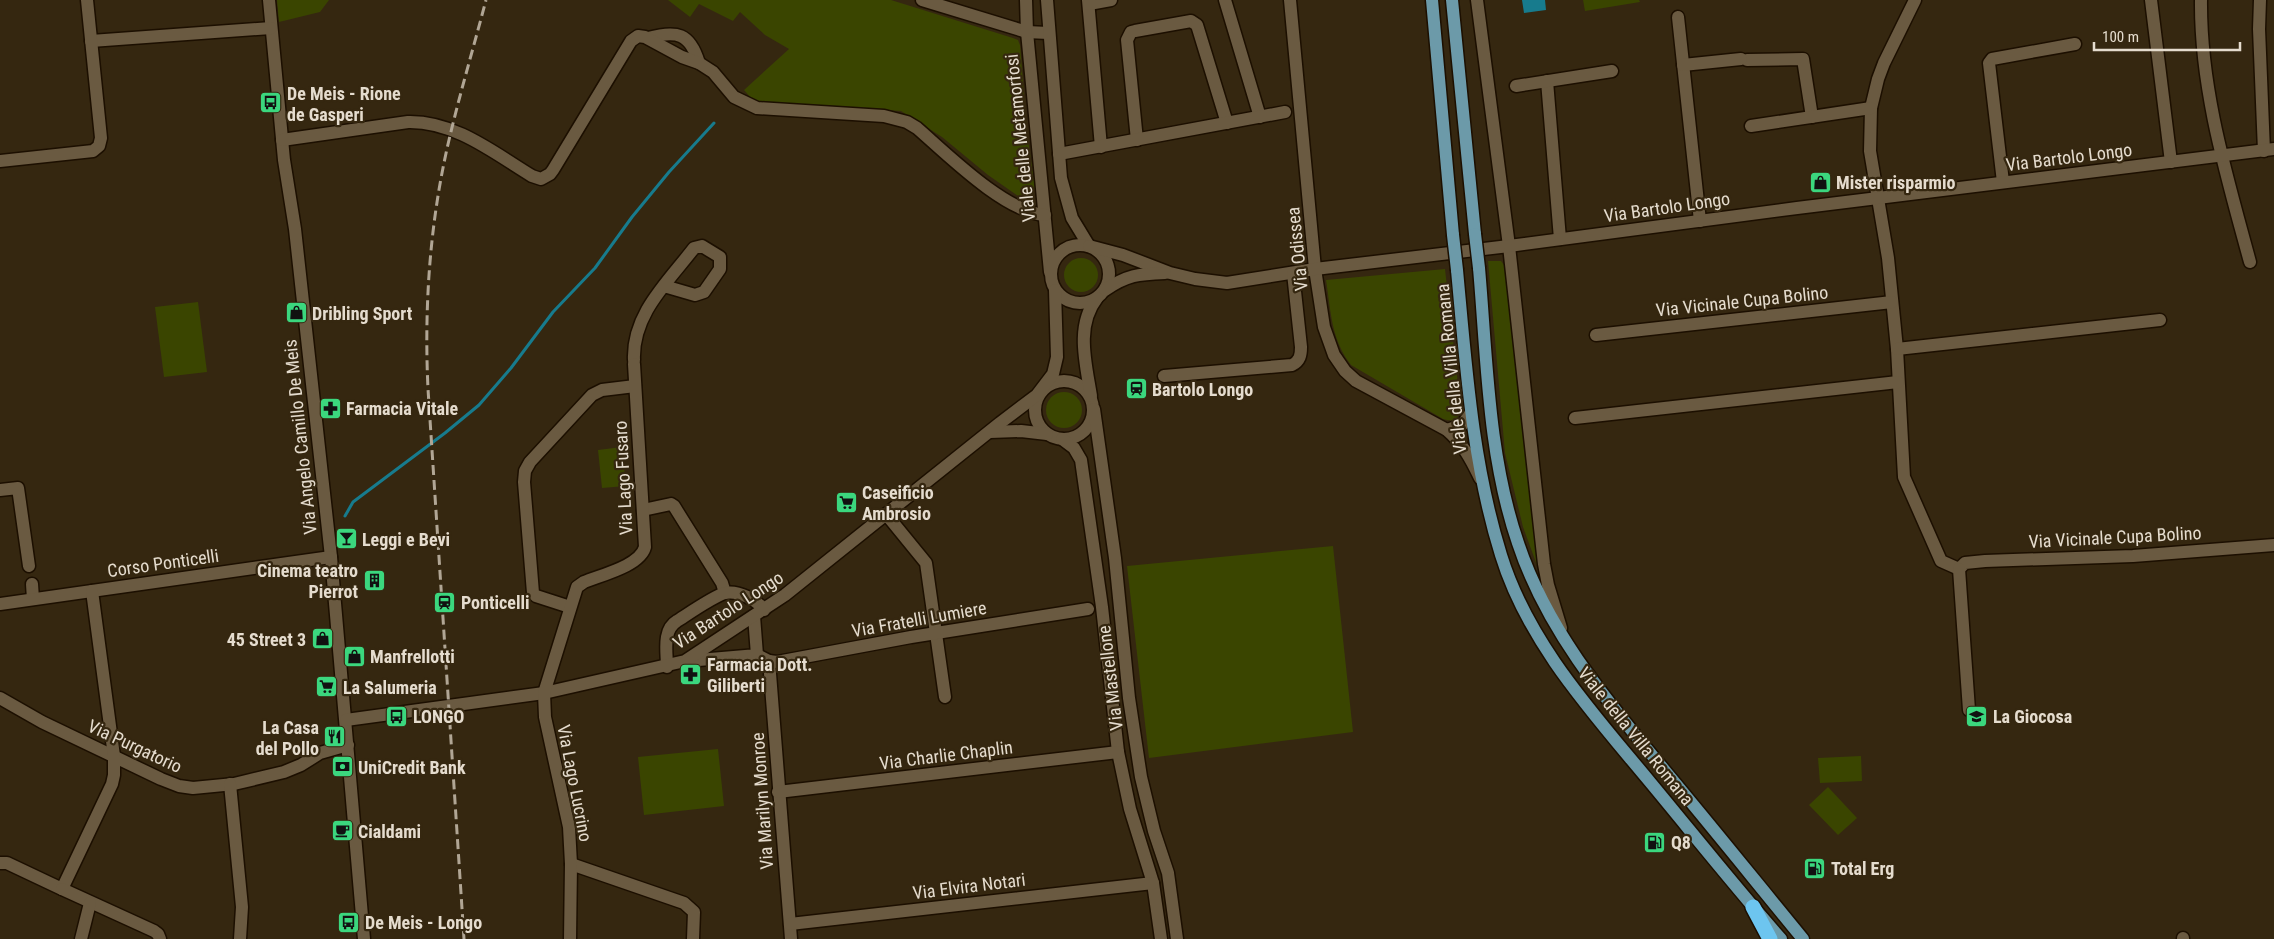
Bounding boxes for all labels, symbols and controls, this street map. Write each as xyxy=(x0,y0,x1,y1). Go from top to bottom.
scale bar xyxy=(2094,20,2240,52)
text: 100 m xyxy=(2102,28,2139,46)
street label: Viale delle Metamorfosi xyxy=(1001,53,1039,223)
place label: De Meis - Rione de Gasperi xyxy=(287,83,401,125)
bus stop icon: De Meis - Rione de Gasperi xyxy=(259,91,283,115)
street label: Via Bartolo Longo xyxy=(2005,139,2133,175)
shop icon: Mister risparmio xyxy=(1808,170,1832,194)
place label: Mister risparmio xyxy=(1836,172,1956,193)
street label: Via Bartolo Longo xyxy=(1603,188,1731,226)
street label: Via Odissea xyxy=(1282,206,1312,292)
street label: Via Vicinale Cupa Bolino xyxy=(1655,282,1829,320)
street label: Viale della Villa Romana xyxy=(1432,283,1470,455)
shop icon: Dribling Sport xyxy=(284,301,308,325)
place label: Dribling Sport xyxy=(312,303,413,324)
street label: Via Angelo Camillo De Meis xyxy=(279,339,321,535)
station icon: Bartolo Longo xyxy=(1124,377,1148,401)
place label: Bartolo Longo xyxy=(1152,379,1253,400)
pharmacy icon: Farmacia Vitale xyxy=(318,396,342,420)
place label: Farmacia Vitale xyxy=(346,398,458,419)
street label: Via Lago Fusaro xyxy=(610,420,636,536)
place label: Caseificio Ambrosio xyxy=(862,482,934,524)
supermarket icon: Caseificio Ambrosio xyxy=(834,490,858,514)
street label: Via Vicinale Cupa Bolino xyxy=(2028,522,2202,552)
bar icon: Leggi e Bevi xyxy=(334,527,358,551)
place label: Leggi e Bevi xyxy=(362,529,450,550)
street label: Corso Ponticelli xyxy=(106,545,220,581)
place label: Cinema teatro Pierrot xyxy=(257,560,358,602)
street label: Via Bartolo Longo xyxy=(669,567,787,653)
building icon: Cinema teatro Pierrot xyxy=(362,568,386,592)
station icon: Ponticelli xyxy=(433,590,457,614)
place label: Ponticelli xyxy=(461,592,529,613)
street label: Via Fratelli Lumiere xyxy=(850,597,988,641)
street label: Via Mastellone xyxy=(1093,624,1127,732)
shop icon: 45 Street 3 xyxy=(310,627,334,651)
place label: 45 Street 3 xyxy=(227,629,306,650)
shop icon: Manfrellotti xyxy=(342,644,366,668)
place label: Manfrellotti xyxy=(370,646,455,667)
place label: Farmacia Dott. Giliberti xyxy=(707,654,812,696)
pharmacy icon: Farmacia Dott. Giliberti xyxy=(679,662,703,686)
street label: Viale della Villa Romana xyxy=(1574,663,1698,809)
supermarket icon: La Salumeria xyxy=(315,675,339,699)
place label: La Salumeria xyxy=(343,677,437,698)
bus stop icon: LONGO xyxy=(385,704,409,728)
school or university icon: La Giocosa xyxy=(1965,704,1989,728)
place label: LONGO xyxy=(413,706,464,727)
place label: La Giocosa xyxy=(1993,706,2072,727)
street label: Via Purgatorio xyxy=(85,715,185,777)
place label: La Casa del Pollo xyxy=(256,717,319,759)
street label: Via Lago Lucrino xyxy=(553,723,597,843)
restaurant icon: La Casa del Pollo xyxy=(323,725,347,749)
street label: Via Marilyn Monroe xyxy=(747,732,777,870)
street label: Via Charlie Chaplin xyxy=(878,736,1014,774)
bank icon: UniCredit Bank xyxy=(330,755,354,779)
place label: UniCredit Bank xyxy=(358,757,466,778)
cafe icon: Cialdami xyxy=(330,819,354,843)
place label: Cialdami xyxy=(358,821,421,842)
fuel station icon: Q8 xyxy=(1643,830,1667,854)
place label: Q8 xyxy=(1671,832,1691,853)
fuel station icon: Total Erg xyxy=(1803,856,1827,880)
place label: Total Erg xyxy=(1831,858,1894,879)
street label: Via Elvira Notari xyxy=(911,869,1027,903)
bus stop icon: De Meis - Longo xyxy=(337,910,361,934)
place label: De Meis - Longo xyxy=(365,912,482,933)

